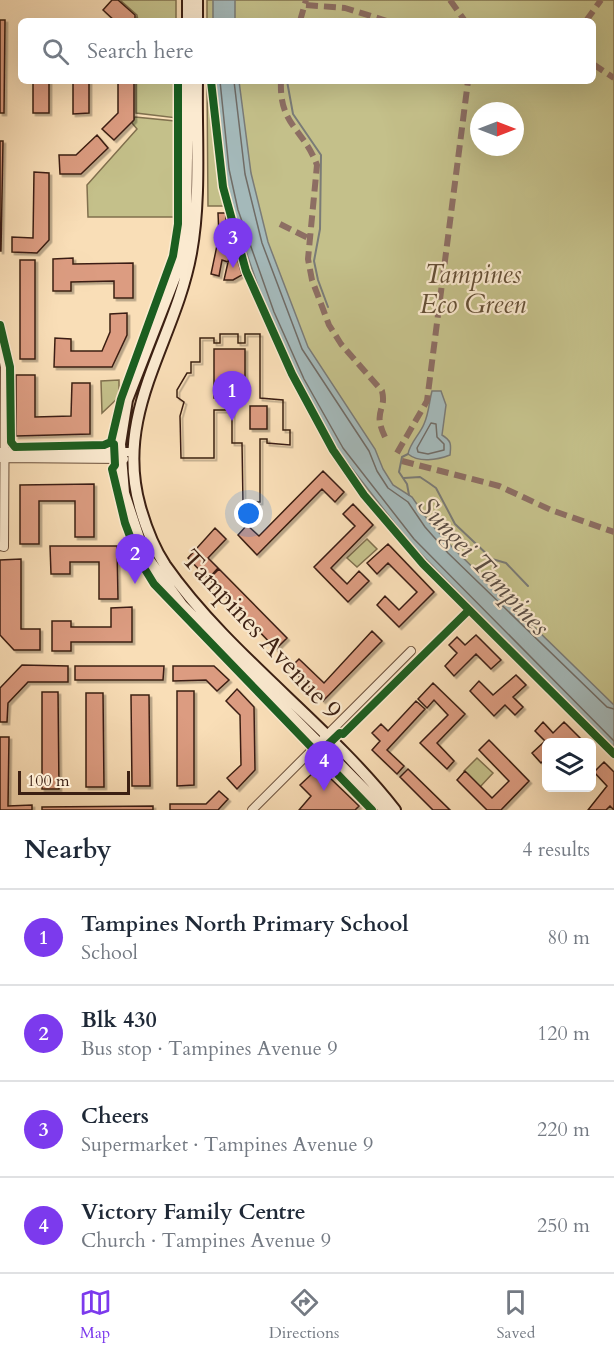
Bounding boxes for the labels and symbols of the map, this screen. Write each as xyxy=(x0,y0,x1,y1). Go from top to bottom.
north arrow xyxy=(470,102,524,156)
pin: 3 xyxy=(214,218,252,268)
park label: Tampines Eco Green xyxy=(420,257,526,322)
pin: 1 xyxy=(212,372,252,421)
water label: Sungei Tampines xyxy=(409,488,558,644)
your location xyxy=(234,499,263,528)
pin: 2 xyxy=(116,534,154,584)
street label: Tampines Avenue 9 xyxy=(174,542,350,727)
pin: 4 xyxy=(304,742,344,791)
scale bar xyxy=(18,768,130,796)

